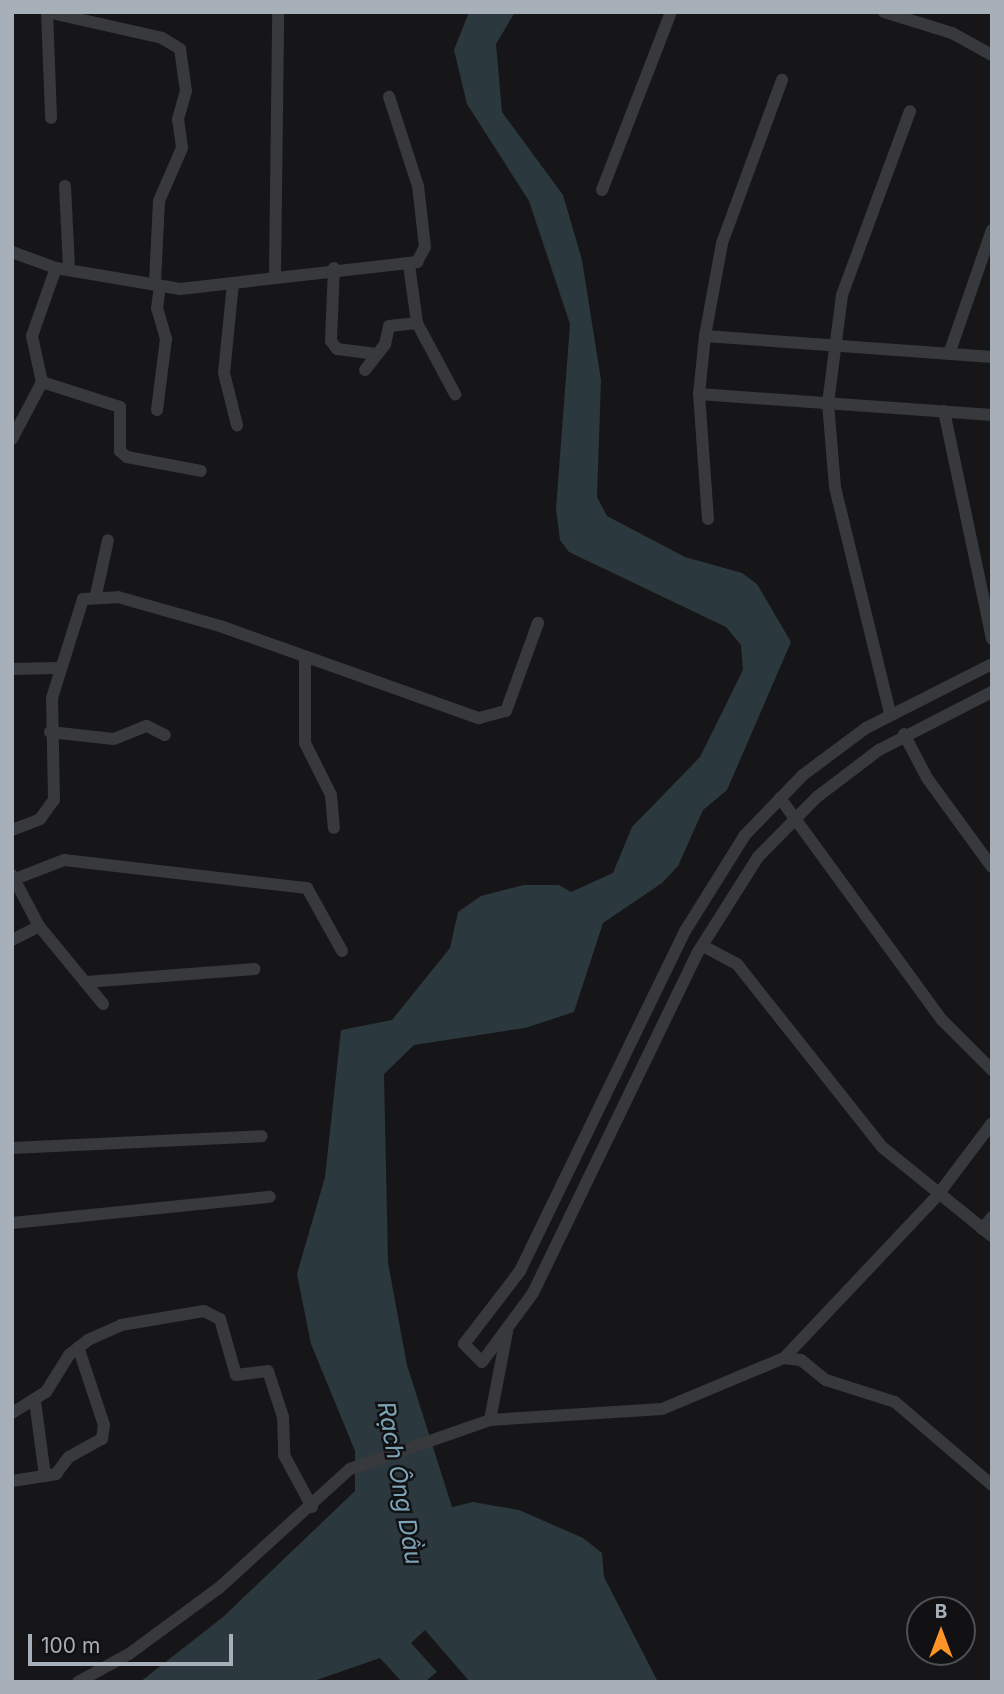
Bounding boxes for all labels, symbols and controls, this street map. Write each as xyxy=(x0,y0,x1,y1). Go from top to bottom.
water label: Rạch Ông Dầu xyxy=(371,1399,429,1567)
north arrow xyxy=(906,1596,976,1666)
text: B xyxy=(935,1600,947,1623)
scale bar xyxy=(32,1620,236,1664)
text: 100 m xyxy=(41,1633,100,1658)

